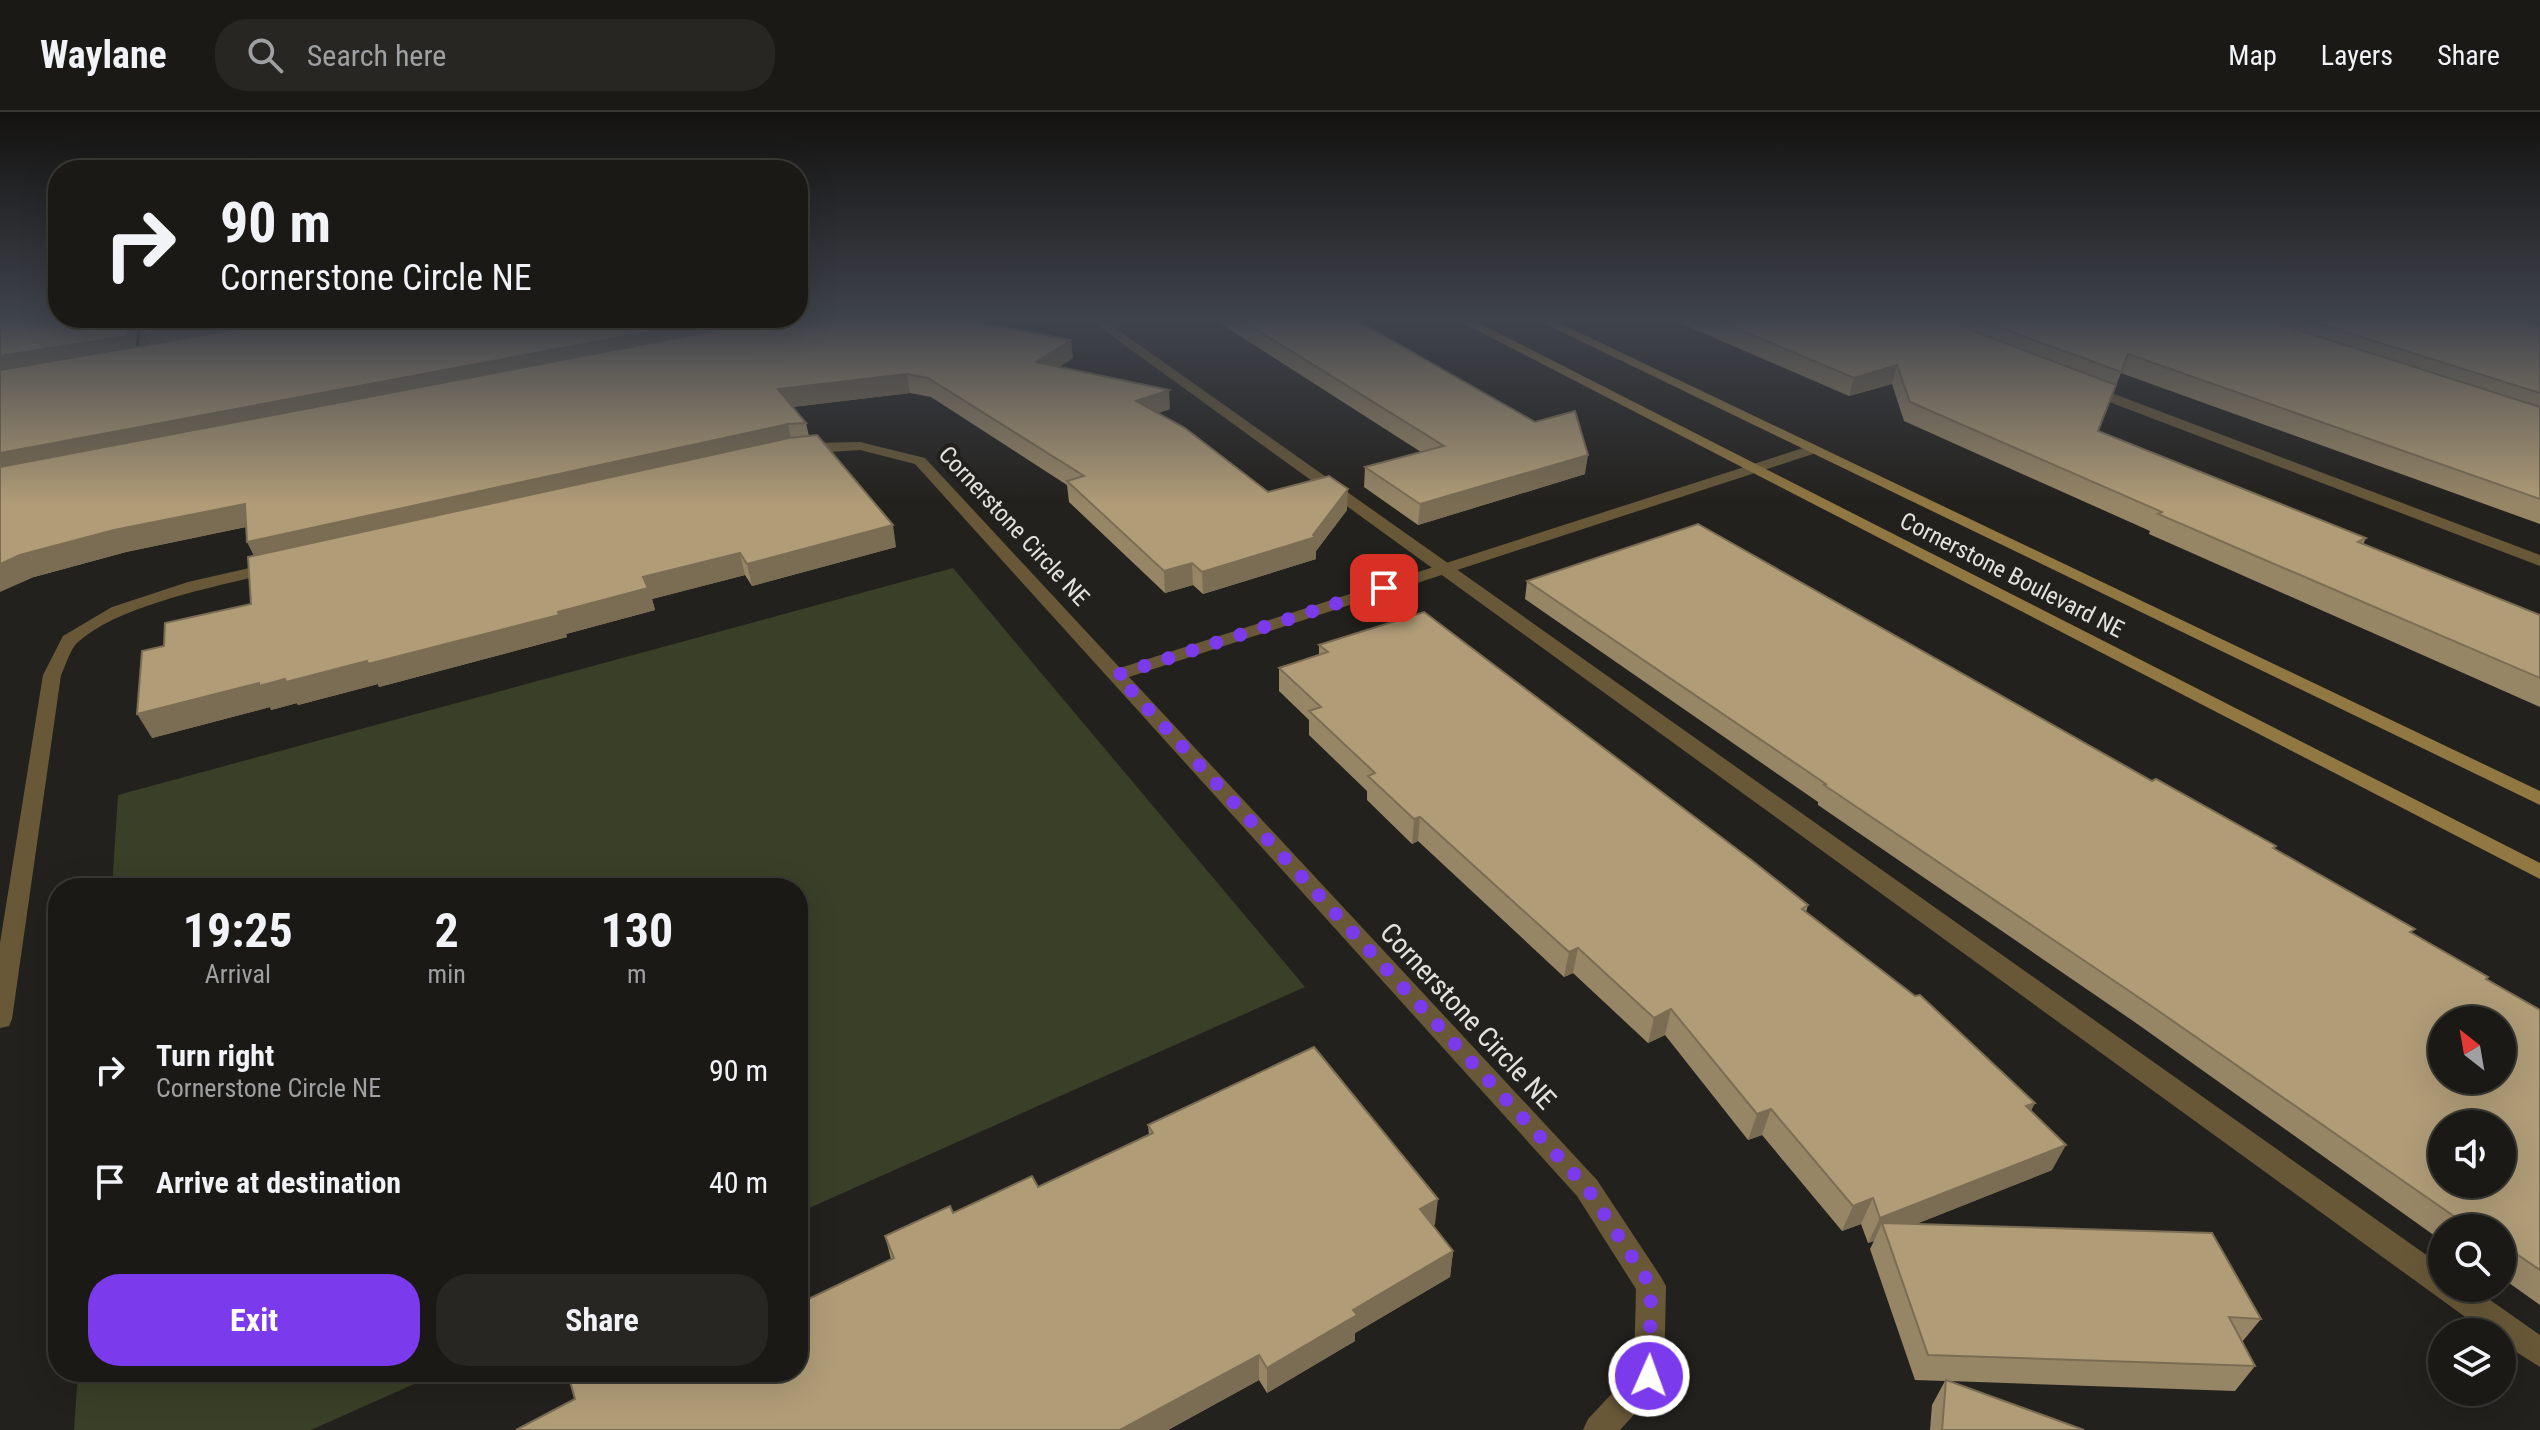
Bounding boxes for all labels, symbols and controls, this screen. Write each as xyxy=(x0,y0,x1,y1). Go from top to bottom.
search box xyxy=(215,19,775,91)
text: Waylane xyxy=(40,33,167,77)
icon: search xyxy=(243,33,287,77)
text: Search here xyxy=(307,38,446,73)
text: Map xyxy=(2228,39,2277,72)
text: Layers xyxy=(2321,39,2393,72)
text: Share xyxy=(2437,39,2500,72)
text: 90 m xyxy=(220,190,331,256)
icon: right xyxy=(88,192,192,296)
text: Cornerstone Circle NE xyxy=(220,257,532,299)
street label: Cornerstone Circle NE xyxy=(933,440,1095,612)
street label: Cornerstone Boulevard NE xyxy=(1895,506,2129,644)
pin xyxy=(1350,554,1418,622)
icon: arrive xyxy=(1362,566,1406,610)
text: 19:25 xyxy=(183,902,293,959)
text: 2 xyxy=(435,902,459,959)
text: 130 xyxy=(600,902,673,959)
street label: Cornerstone Circle NE xyxy=(1373,916,1563,1116)
text: Arrival xyxy=(205,959,271,989)
text: min xyxy=(428,959,466,989)
text: m xyxy=(627,959,647,989)
north arrow xyxy=(2428,1006,2516,1094)
map controls xyxy=(2428,1006,2516,1406)
text: Turn right xyxy=(156,1038,274,1073)
icon: right xyxy=(88,1048,132,1092)
text: 90 m xyxy=(709,1053,768,1088)
text: Cornerstone Circle NE xyxy=(156,1073,381,1103)
button: sound xyxy=(2428,1110,2516,1198)
icon: arrive xyxy=(88,1160,132,1204)
text: Arrive at destination xyxy=(156,1165,401,1200)
text: 40 m xyxy=(709,1165,768,1200)
button: search xyxy=(2428,1214,2516,1302)
button: Exit xyxy=(88,1274,420,1366)
button: Share xyxy=(436,1274,768,1366)
button: layers xyxy=(2428,1318,2516,1406)
position arrow xyxy=(1607,1334,1691,1418)

